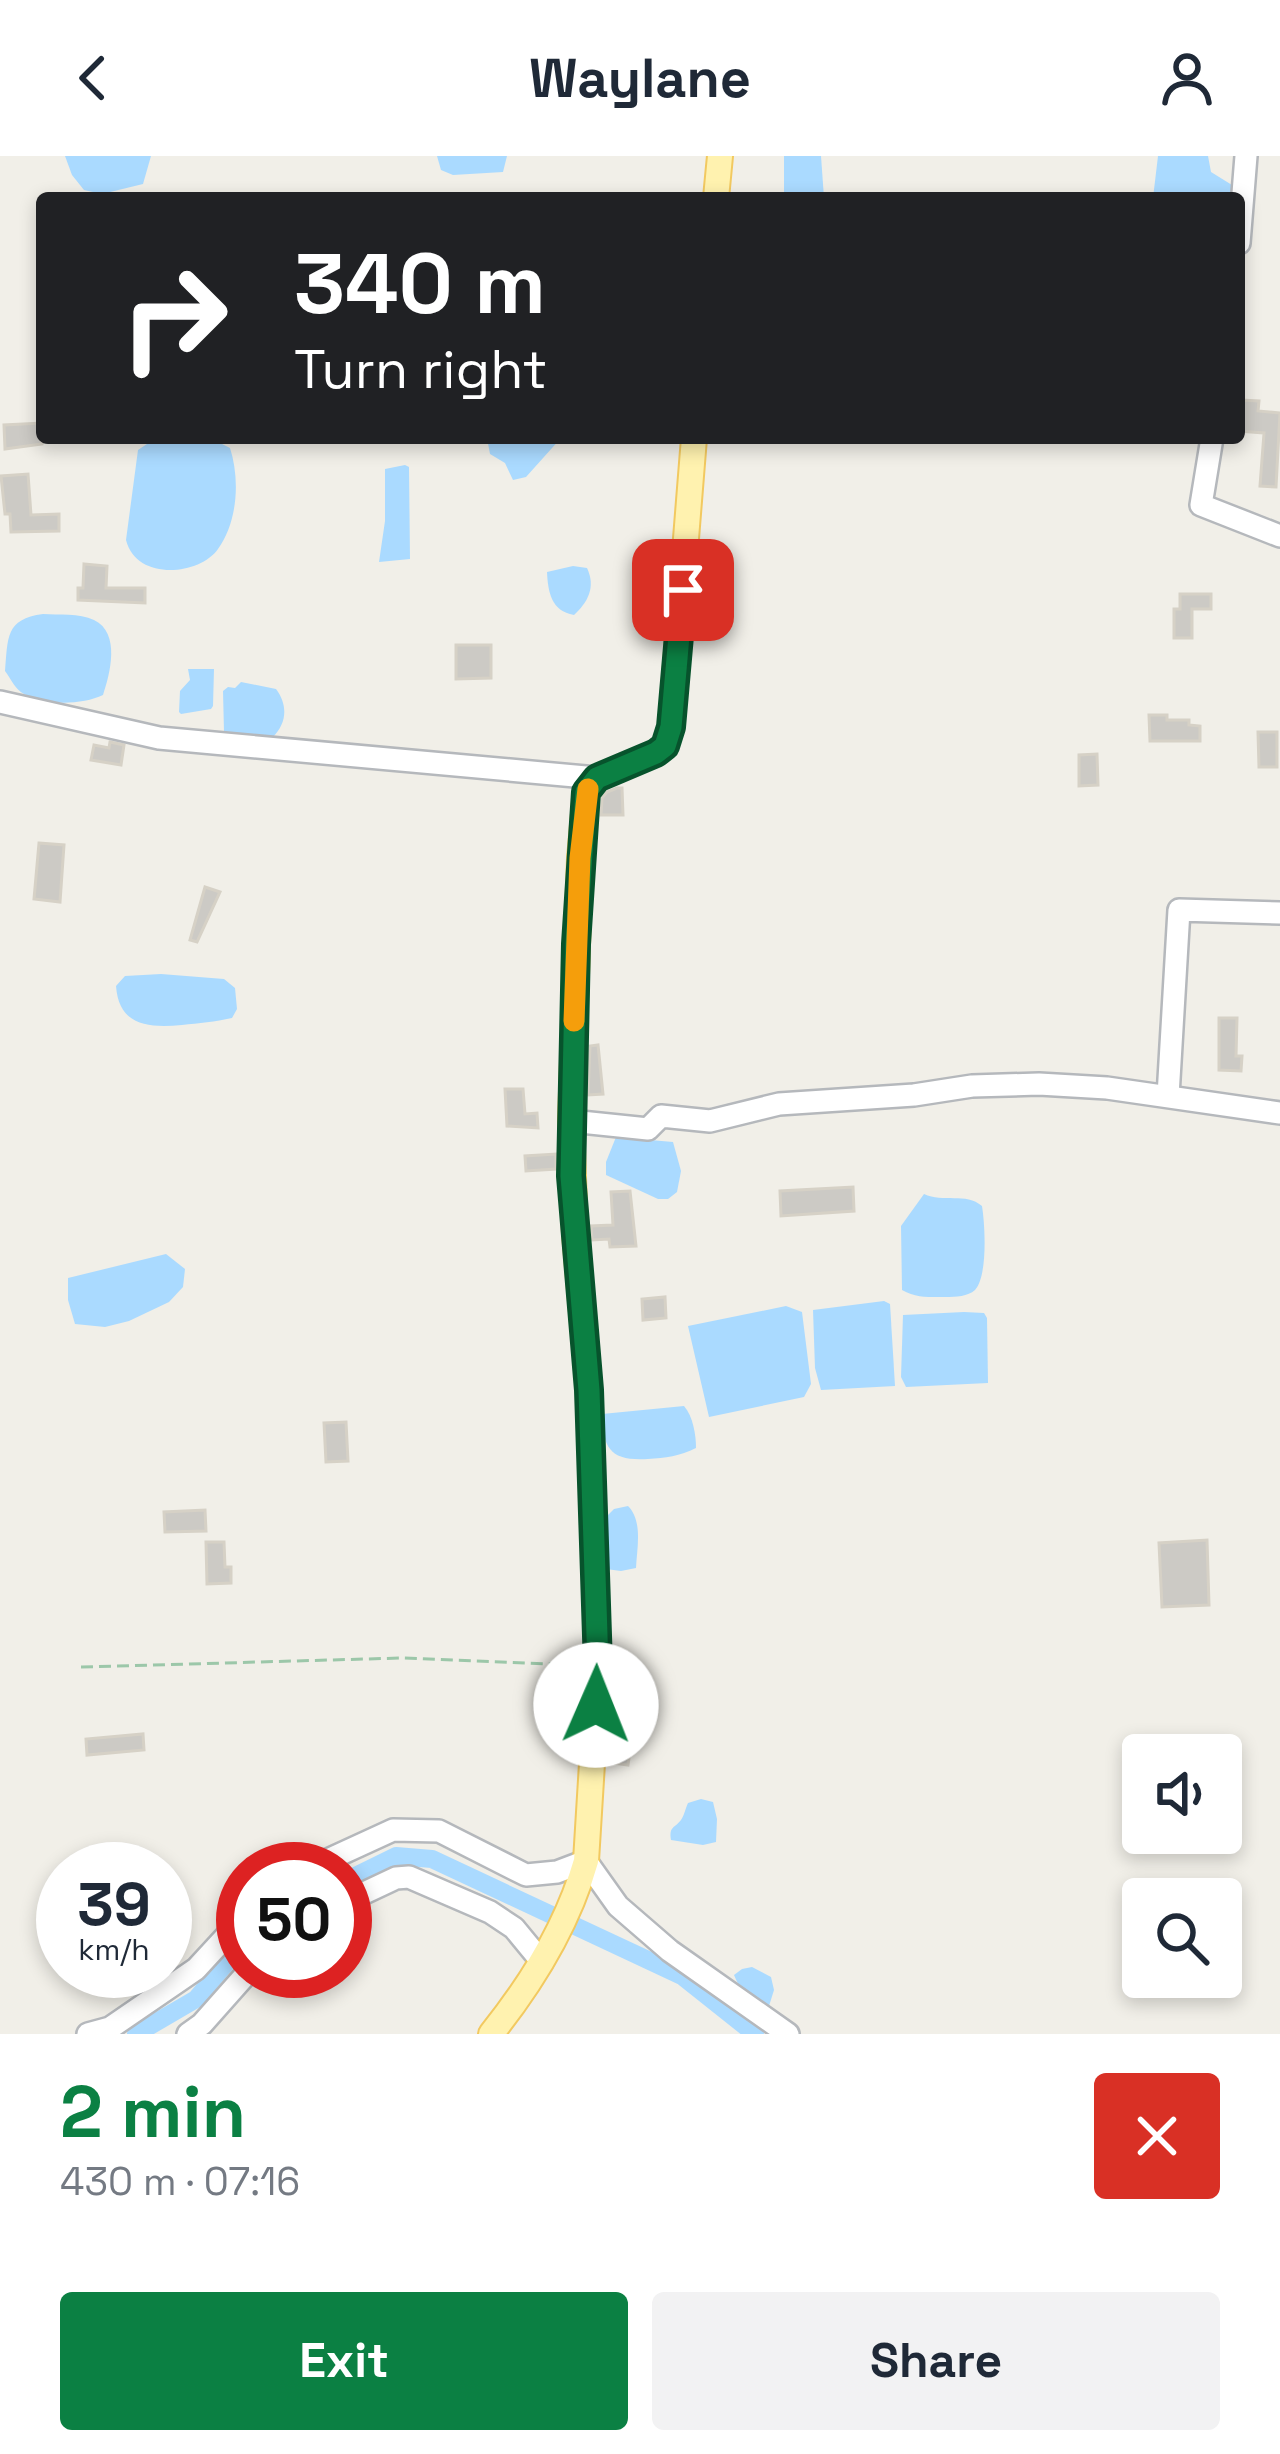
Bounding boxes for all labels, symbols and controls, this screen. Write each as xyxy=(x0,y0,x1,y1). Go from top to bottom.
text: Waylane xyxy=(529,44,751,113)
icon: back xyxy=(60,45,126,111)
icon: person xyxy=(1154,45,1220,111)
text: 340 m xyxy=(294,230,546,338)
icon: right xyxy=(96,240,252,396)
text: Turn right xyxy=(294,335,547,404)
pin xyxy=(632,539,734,641)
icon: arrive xyxy=(650,557,716,623)
position arrow xyxy=(533,1642,659,1768)
map controls xyxy=(1122,1734,1242,1998)
button: sound xyxy=(1122,1734,1242,1854)
speed limit sign: 50 xyxy=(216,1842,372,1998)
text: 39 xyxy=(77,1866,151,1943)
button: search xyxy=(1122,1878,1242,1998)
text: km/h xyxy=(78,1930,150,1969)
text: 2 min xyxy=(60,2066,246,2158)
button: close xyxy=(1094,2073,1220,2199)
text: 430 m · 07:16 xyxy=(60,2157,300,2206)
button: Exit xyxy=(60,2292,628,2430)
button: Share xyxy=(652,2292,1220,2430)

